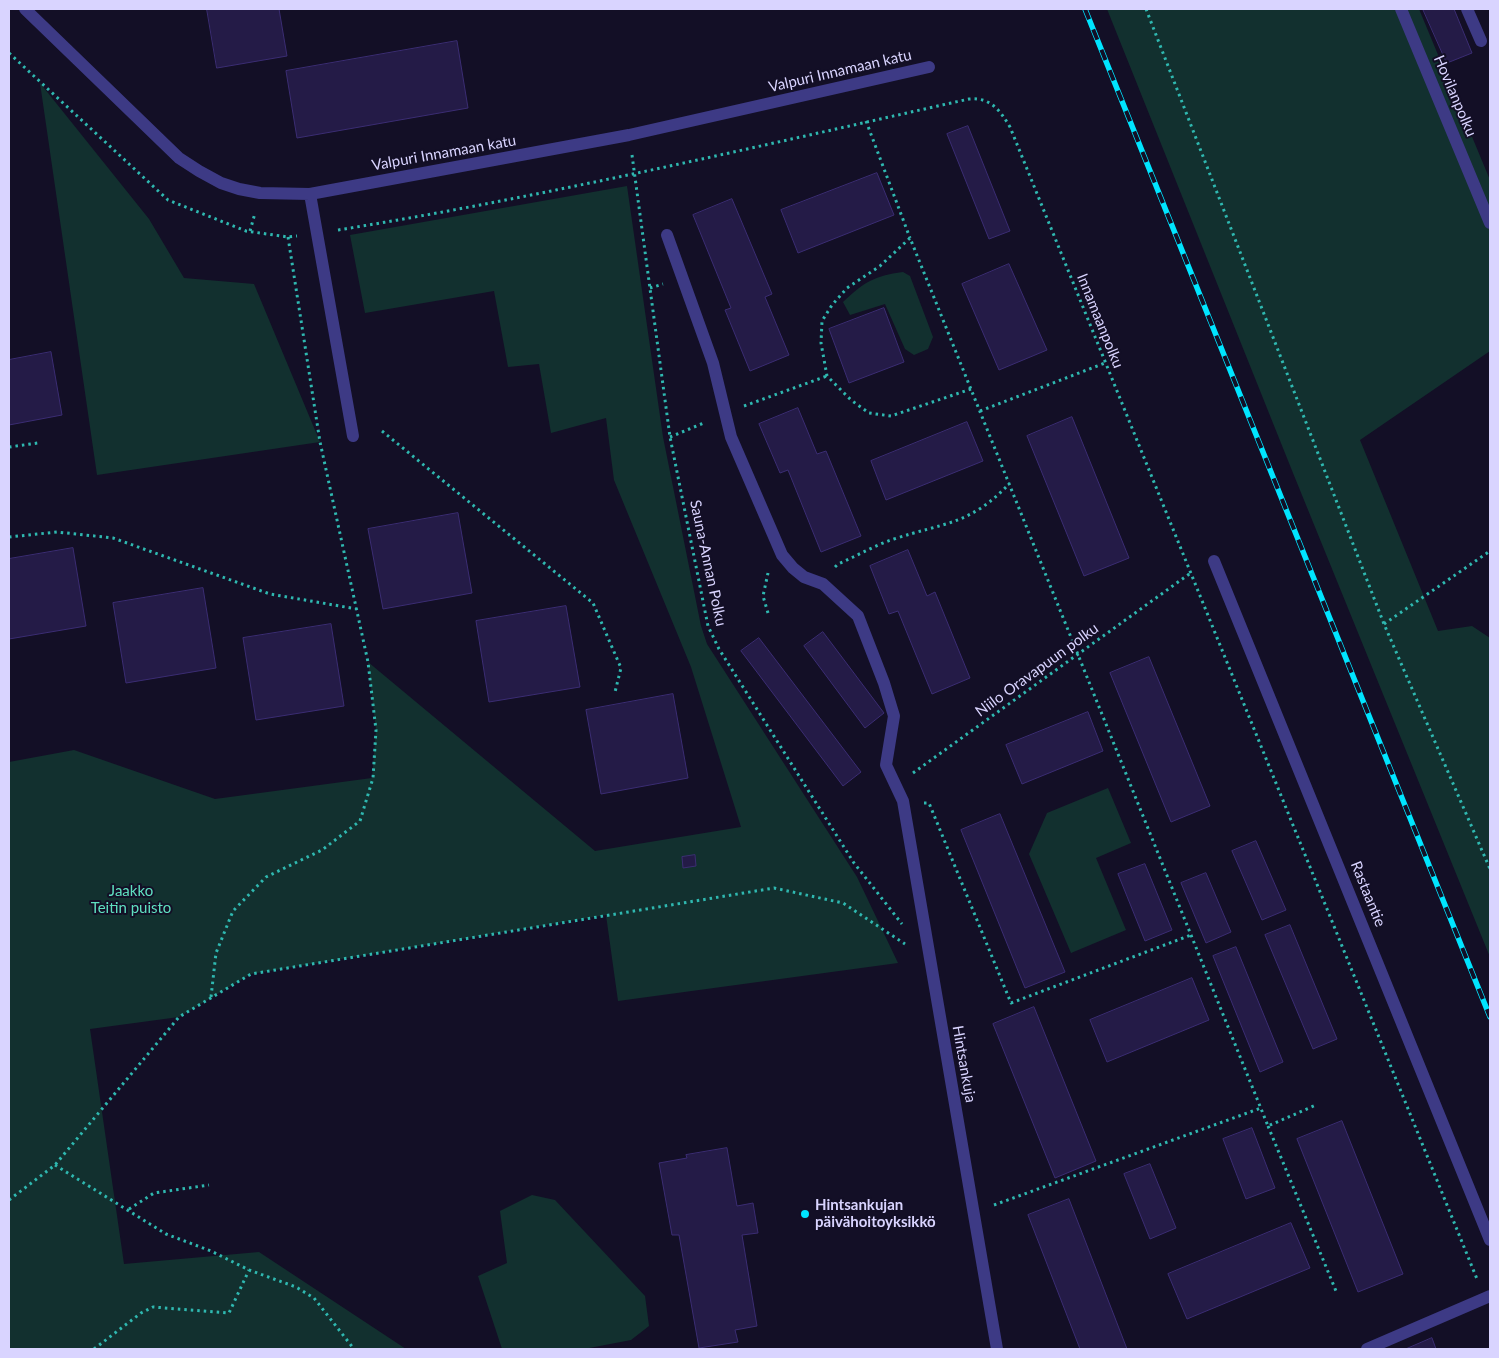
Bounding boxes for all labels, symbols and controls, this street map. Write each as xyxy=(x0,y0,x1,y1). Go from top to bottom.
street label: Valpuri Innamaan katu xyxy=(767,46,913,96)
street label: Hovilanpolku xyxy=(1430,53,1480,139)
street label: Valpuri Innamaan katu xyxy=(370,131,518,175)
street label: Innamaanpolku xyxy=(1073,271,1127,371)
street label: Sauna-Annan Polku xyxy=(686,498,730,628)
street label: Niilo Oravapuun polku xyxy=(972,619,1102,721)
street label: Rastaantie xyxy=(1347,859,1389,929)
park label: Jaakko Teitin puisto xyxy=(91,882,171,917)
street label: Hintsankuja xyxy=(948,1024,980,1104)
place label: Hintsankujan päivähoitoyksikkö xyxy=(815,1196,936,1231)
marker: Hintsankujan päivähoitoyksikkö xyxy=(799,1208,811,1220)

